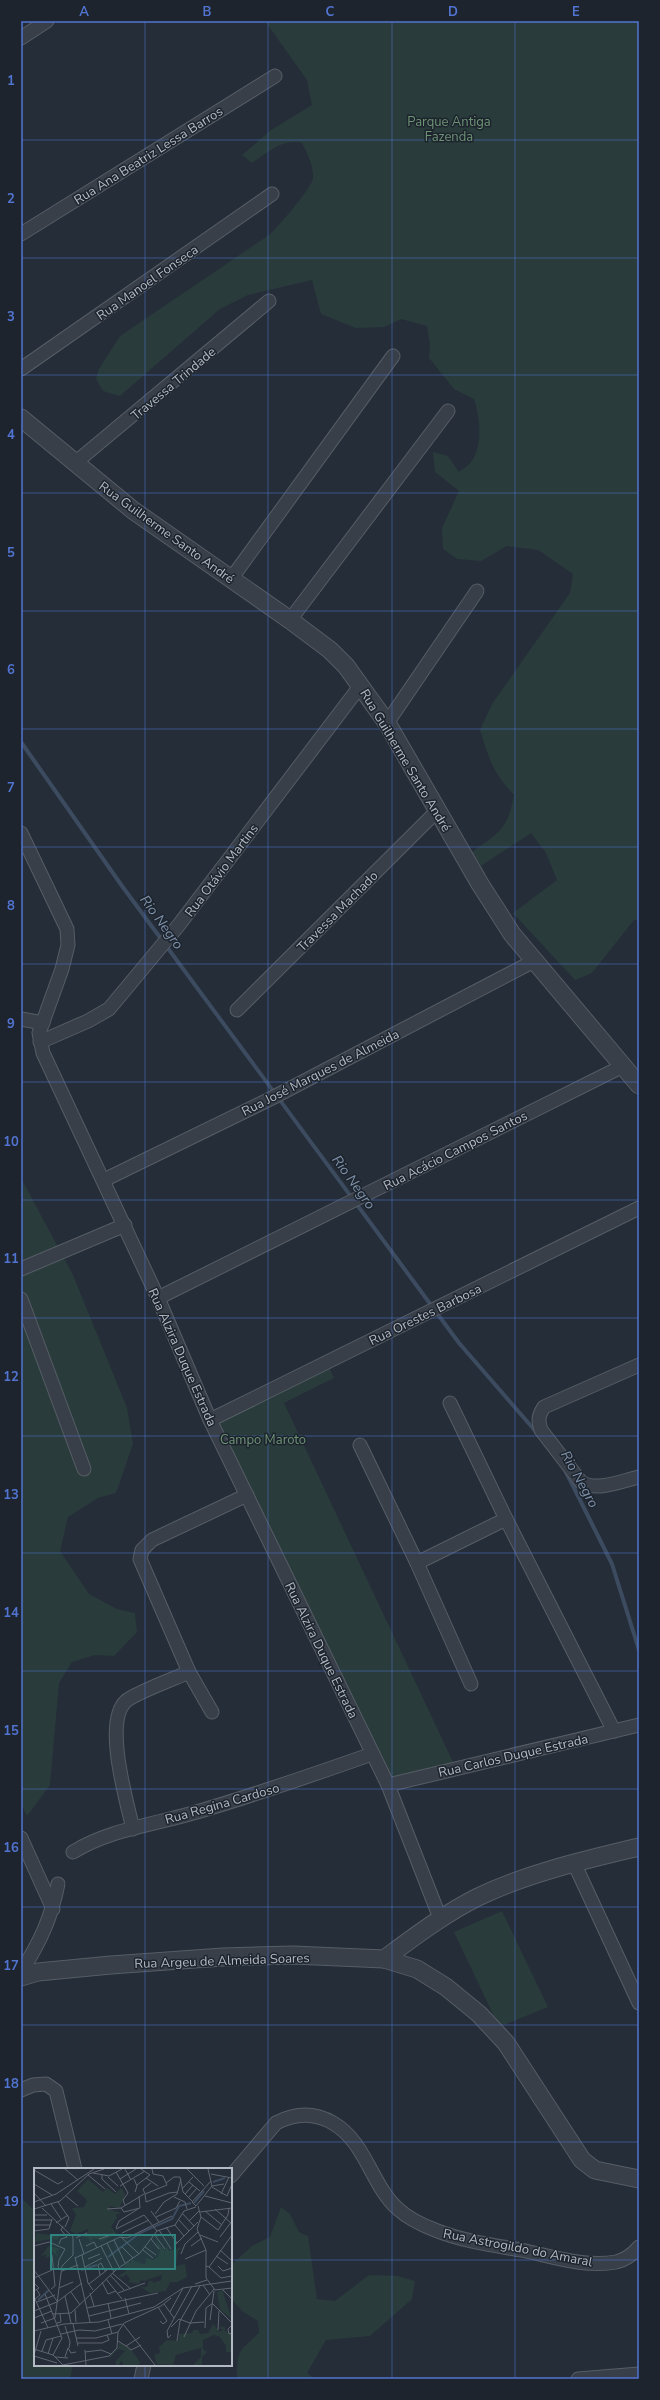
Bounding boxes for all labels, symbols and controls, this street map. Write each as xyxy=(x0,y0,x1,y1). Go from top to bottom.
text: A xyxy=(79,3,89,21)
text: B xyxy=(203,3,212,21)
text: C xyxy=(326,3,335,21)
text: D xyxy=(448,3,458,21)
text: E xyxy=(572,3,580,21)
text: 1 xyxy=(7,72,15,90)
street label: Rua Ana Beatriz Lessa Barros xyxy=(71,103,226,209)
park label: Parque Antiga Fazenda xyxy=(407,113,491,146)
text: 2 xyxy=(7,190,15,208)
street label: Rua Manoel Fonseca xyxy=(93,241,202,325)
text: 3 xyxy=(7,308,15,326)
street label: Travessa Trindade xyxy=(128,343,220,425)
text: 4 xyxy=(7,426,15,444)
street label: Rua Guilherme Santo André xyxy=(95,478,238,588)
text: 5 xyxy=(7,544,15,562)
text: 6 xyxy=(7,661,15,679)
street label: Rua Guilherme Santo André xyxy=(355,686,455,835)
text: 7 xyxy=(7,779,15,797)
street label: Rua Otávio Martins xyxy=(181,820,263,921)
street label: Travessa Machado xyxy=(293,867,382,956)
water label: Rio Negro xyxy=(135,891,188,953)
text: 8 xyxy=(7,897,15,915)
text: 9 xyxy=(7,1015,15,1033)
street label: Rua José Marques de Almeida xyxy=(238,1025,402,1121)
street label: Rua Acácio Campos Santos xyxy=(380,1107,531,1195)
text: 10 xyxy=(3,1133,19,1151)
water label: Rio Negro xyxy=(327,1151,380,1213)
text: 11 xyxy=(3,1250,19,1268)
street label: Rua Orestes Barbosa xyxy=(366,1280,485,1350)
street label: Rua Alzira Duque Estrada xyxy=(143,1285,221,1429)
text: 12 xyxy=(3,1368,19,1386)
park label: Campo Maroto xyxy=(220,1431,306,1449)
water label: Rio Negro xyxy=(556,1447,603,1511)
text: 13 xyxy=(3,1486,19,1504)
street label: Rua Alzira Duque Estrada xyxy=(280,1579,362,1722)
text: 14 xyxy=(3,1604,19,1622)
text: 15 xyxy=(3,1722,19,1740)
street label: Rua Carlos Duque Estrada xyxy=(437,1730,590,1782)
street label: Rua Regina Cardoso xyxy=(163,1779,282,1829)
text: 16 xyxy=(3,1839,19,1857)
street label: Rua Argeu de Almeida Soares xyxy=(134,1949,310,1973)
text: 17 xyxy=(3,1957,19,1975)
text: 18 xyxy=(3,2075,19,2093)
inset map xyxy=(34,2168,232,2366)
text: 19 xyxy=(3,2193,19,2211)
street label: Rua Astrogildo do Amaral xyxy=(442,2225,594,2271)
text: 20 xyxy=(3,2311,19,2329)

